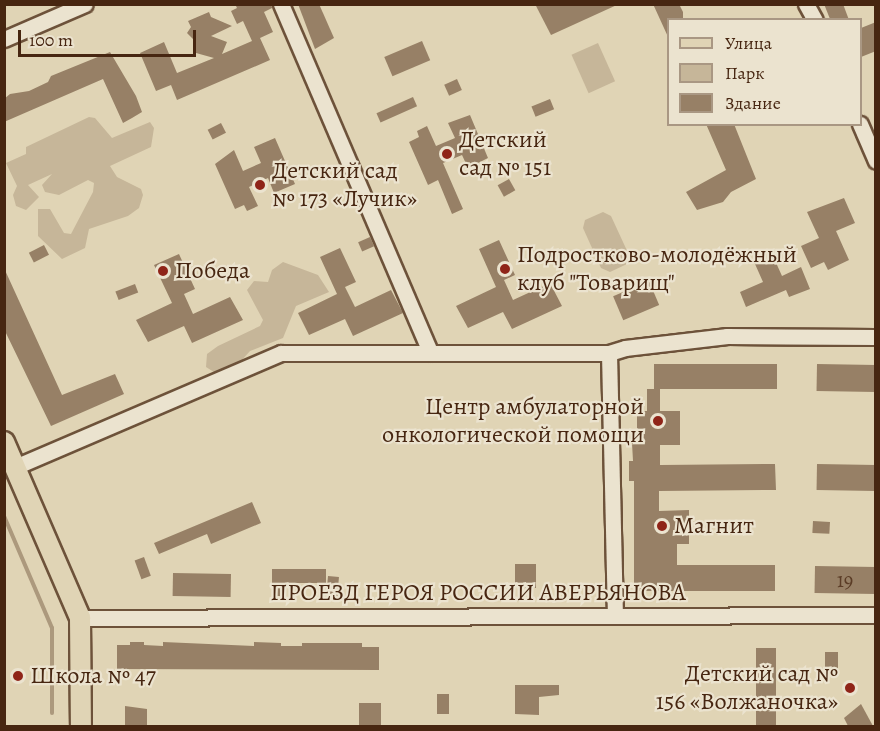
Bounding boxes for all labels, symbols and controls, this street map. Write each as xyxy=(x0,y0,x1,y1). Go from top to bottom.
scale bar xyxy=(21,18,200,56)
legend xyxy=(667,18,862,126)
text: 100 m xyxy=(29,28,73,52)
text: Улица xyxy=(725,31,772,55)
text: Парк xyxy=(725,61,765,85)
text: Здание xyxy=(725,91,781,115)
place label: Детский сад № 151 xyxy=(459,126,551,182)
marker: Детский сад № 151 xyxy=(440,147,454,161)
place label: Детский сад № 173 «Лучик» xyxy=(272,157,417,213)
marker: Детский сад № 173 «Лучик» xyxy=(253,178,267,192)
place label: Подростково-молодёжный клуб "Товарищ" xyxy=(517,241,797,297)
place label: Победа xyxy=(175,257,250,285)
marker: Подростково-молодёжный клуб "Товарищ" xyxy=(498,262,512,276)
marker: Победа xyxy=(156,264,170,278)
place label: Центр амбулаторной онкологической помощи xyxy=(382,393,644,449)
marker: Центр амбулаторной онкологической помощи xyxy=(649,412,667,430)
place label: Магнит xyxy=(674,512,754,540)
marker: Магнит xyxy=(655,519,669,533)
house number: 19 xyxy=(837,567,853,593)
street label: ПРОЕЗД ГЕРОЯ РОССИИ АВЕРЬЯНОВА xyxy=(270,579,686,607)
place label: Детский сад № 156 «Волжаночка» xyxy=(656,660,838,716)
place label: Школа № 47 xyxy=(30,662,156,690)
marker: Школа № 47 xyxy=(11,669,25,683)
marker: Детский сад № 156 «Волжаночка» xyxy=(843,681,857,695)

